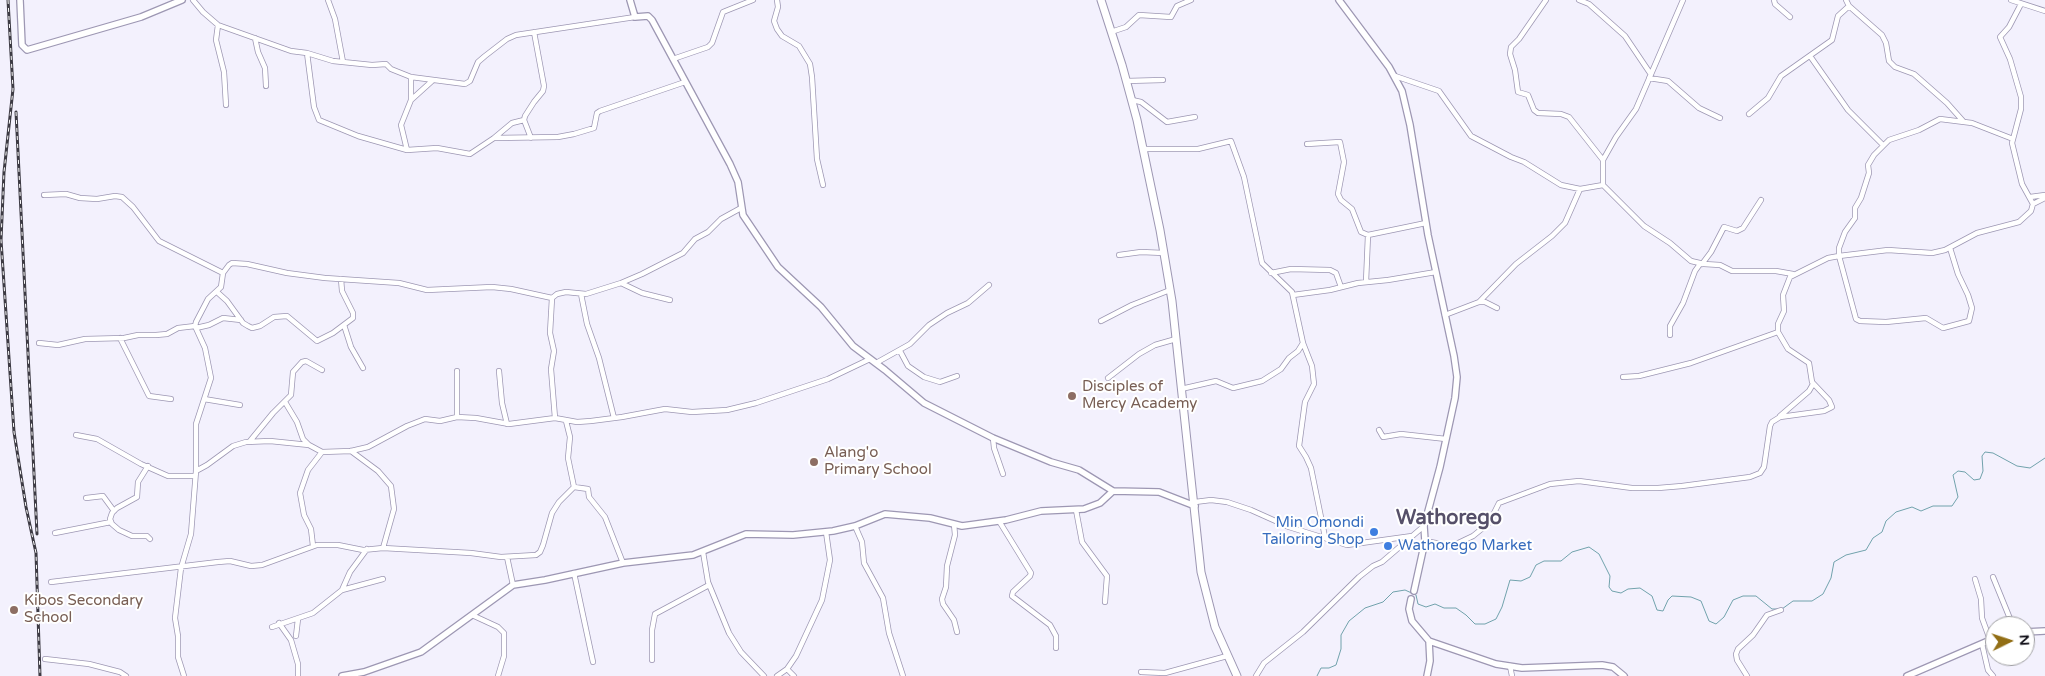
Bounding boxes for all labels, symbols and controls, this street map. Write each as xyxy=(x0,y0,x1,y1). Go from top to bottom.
place label: Disciples of Mercy Academy xyxy=(1082,378,1197,413)
marker: Disciples of Mercy Academy xyxy=(1066,390,1078,402)
place label: Alang'o Primary School xyxy=(824,444,932,479)
marker: Alang'o Primary School xyxy=(808,456,820,468)
district label: Wathorego xyxy=(1396,507,1502,531)
place label: Min Omondi Tailoring Shop xyxy=(1262,514,1364,549)
marker: Min Omondi Tailoring Shop xyxy=(1368,526,1380,538)
place label: Wathorego Market xyxy=(1398,537,1532,555)
marker: Wathorego Market xyxy=(1382,540,1394,552)
place label: Kibos Secondary School xyxy=(24,592,143,627)
marker: Kibos Secondary School xyxy=(8,604,20,616)
north arrow xyxy=(1985,616,2035,666)
text: N xyxy=(2016,634,2033,646)

